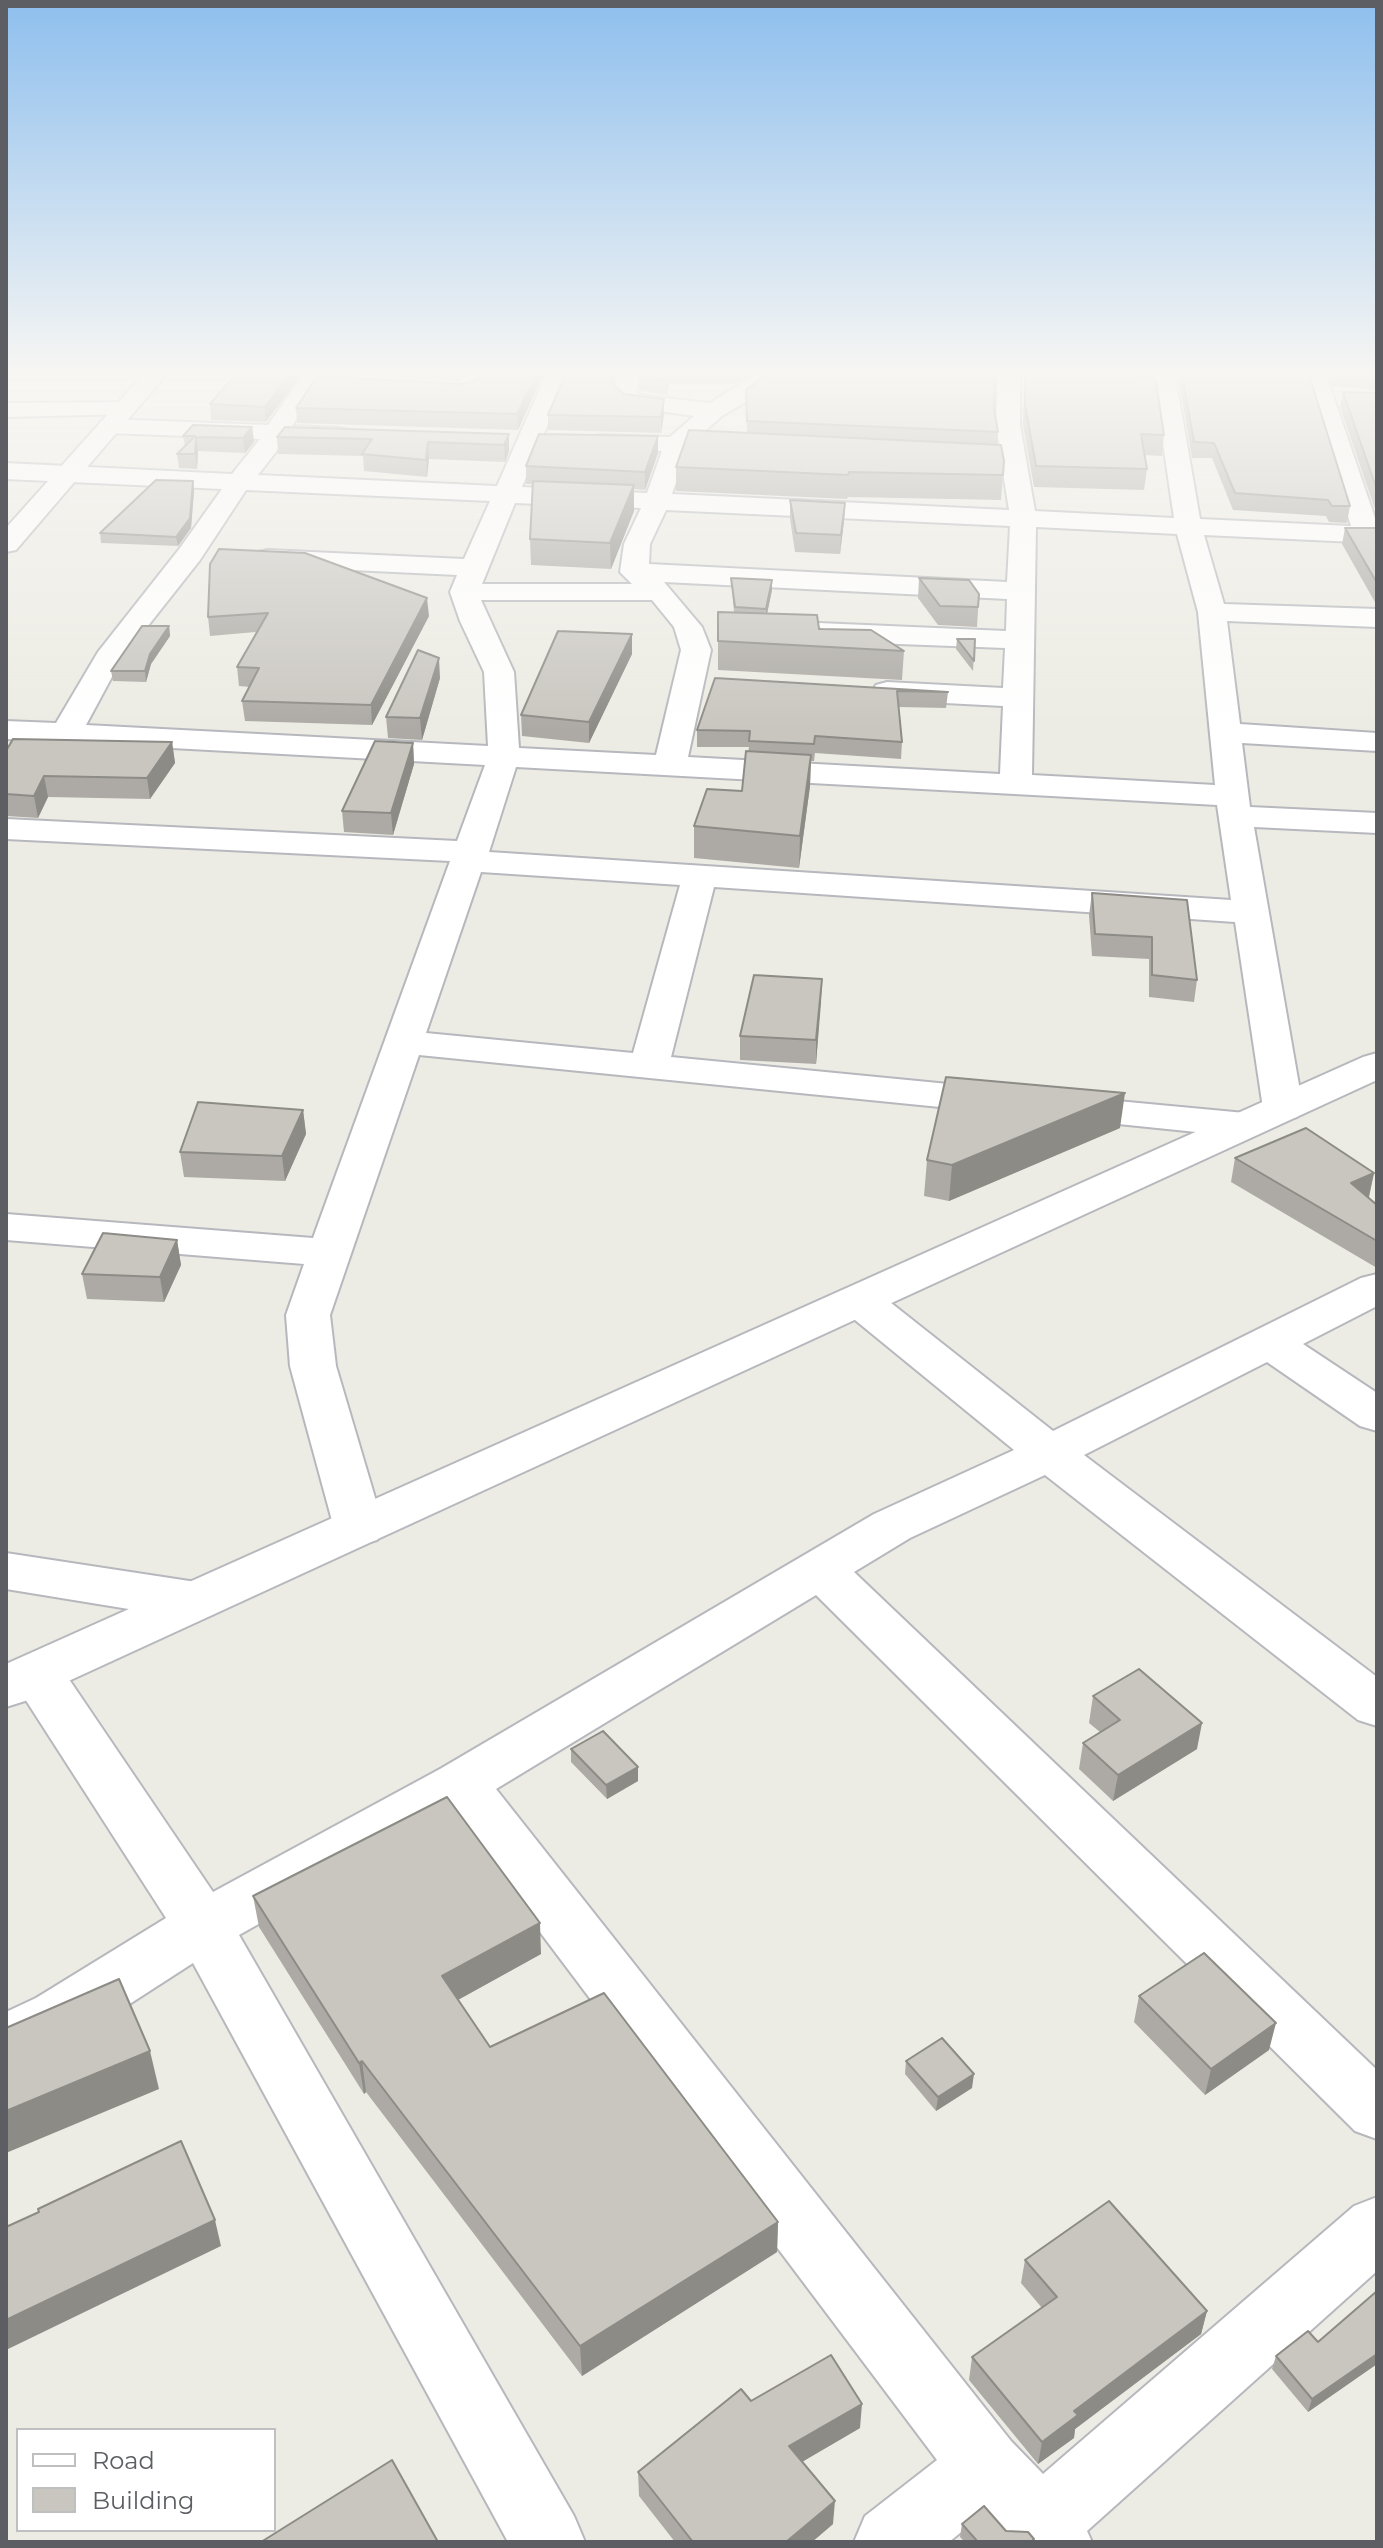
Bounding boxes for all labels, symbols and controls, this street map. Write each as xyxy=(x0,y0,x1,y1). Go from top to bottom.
legend xyxy=(16,2428,276,2532)
text: Road xyxy=(92,2446,155,2475)
text: Building xyxy=(92,2486,195,2515)

